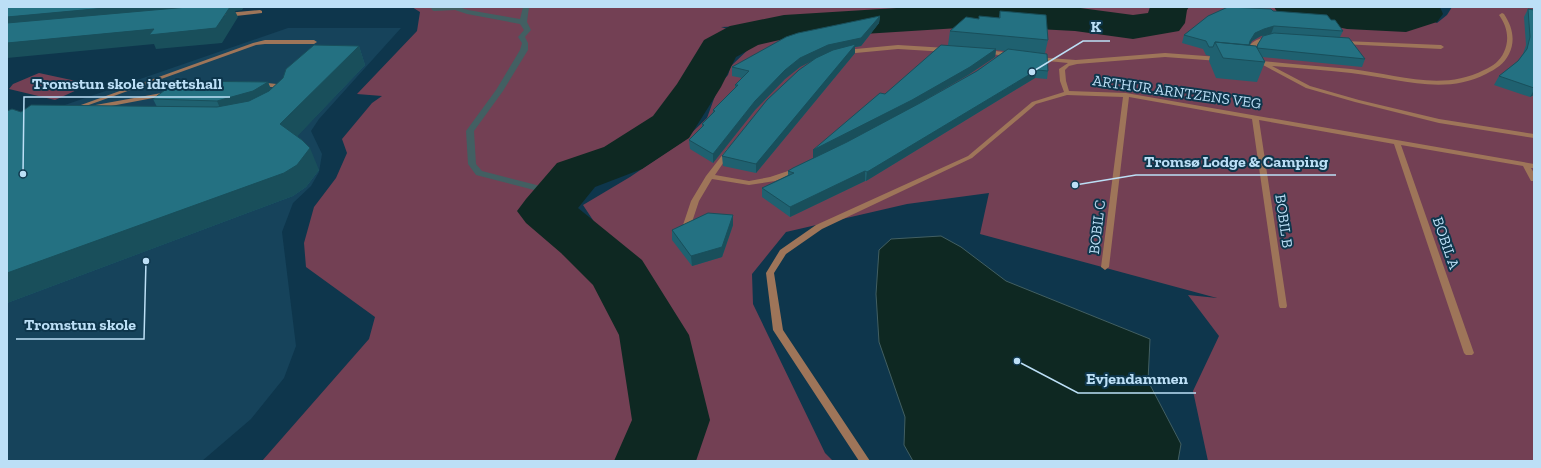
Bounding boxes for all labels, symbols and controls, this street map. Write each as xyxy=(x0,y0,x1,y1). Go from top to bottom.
callout: K xyxy=(1083,13,1110,41)
text: K xyxy=(1091,17,1102,36)
callout: Tromstun skole idrettshall xyxy=(24,69,230,97)
street label: ARTHUR ARNTZENS VEG xyxy=(1091,71,1263,113)
text: Tromstun skole idrettshall xyxy=(32,74,223,93)
callout: Tromsø Lodge & Camping xyxy=(1136,147,1336,175)
text: Tromsø Lodge & Camping xyxy=(1144,152,1328,171)
street label: BOBIL B xyxy=(1271,193,1297,249)
street label: BOBIL C xyxy=(1085,199,1109,255)
street label: BOBIL A xyxy=(1429,214,1463,272)
callout: Tromstun skole xyxy=(16,311,144,339)
text: Tromstun skole xyxy=(24,315,136,334)
callout: Evjendammen xyxy=(1078,365,1196,393)
text: Evjendammen xyxy=(1086,369,1188,388)

